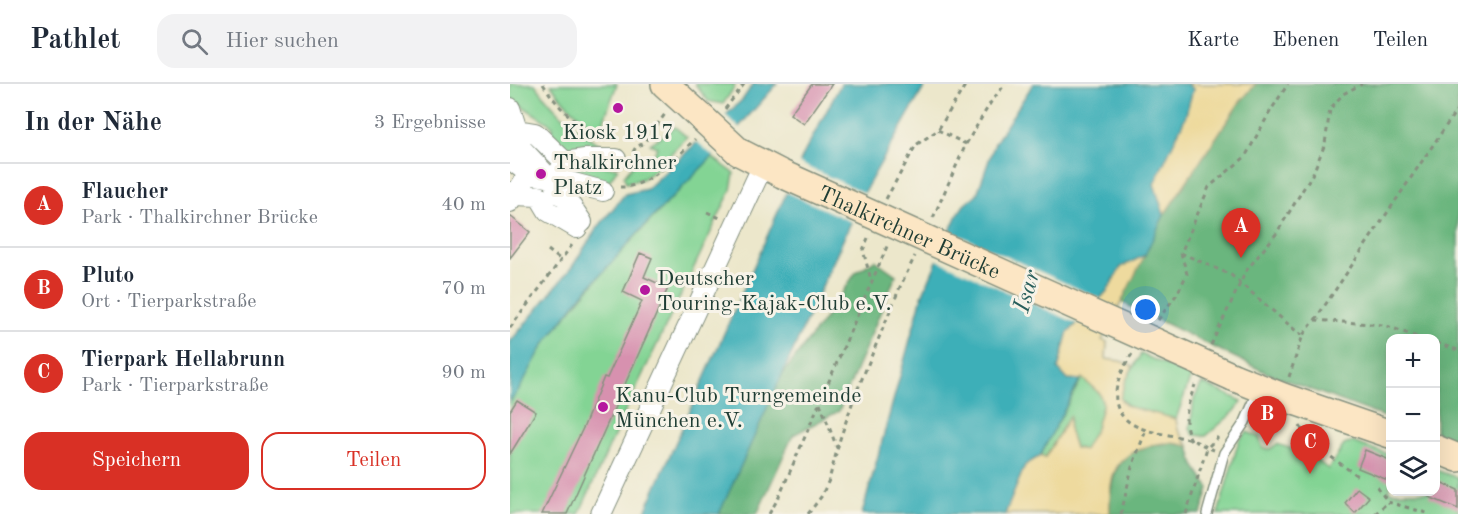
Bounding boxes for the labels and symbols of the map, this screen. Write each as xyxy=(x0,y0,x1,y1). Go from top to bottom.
marker: Kiosk 1917 xyxy=(611,101,625,115)
place label: Kiosk 1917 xyxy=(562,122,674,144)
place label: Thalkirchner Platz xyxy=(553,152,676,199)
marker: Thalkirchner Platz xyxy=(534,167,548,181)
street label: Thalkirchner Brücke xyxy=(815,183,1003,284)
pin: A xyxy=(1222,208,1260,258)
water label: Isar xyxy=(1010,267,1046,316)
place label: Deutscher Touring-Kajak-Club e.V. xyxy=(657,268,892,315)
marker: Deutscher Touring-Kajak-Club e.V. xyxy=(638,283,652,297)
your location xyxy=(1131,295,1160,324)
place label: Kanu-Club Turngemeinde München e.V. xyxy=(615,385,862,432)
pin: B xyxy=(1248,396,1287,446)
marker: Kanu-Club Turngemeinde München e.V. xyxy=(596,400,610,414)
pin: C xyxy=(1290,424,1330,474)

